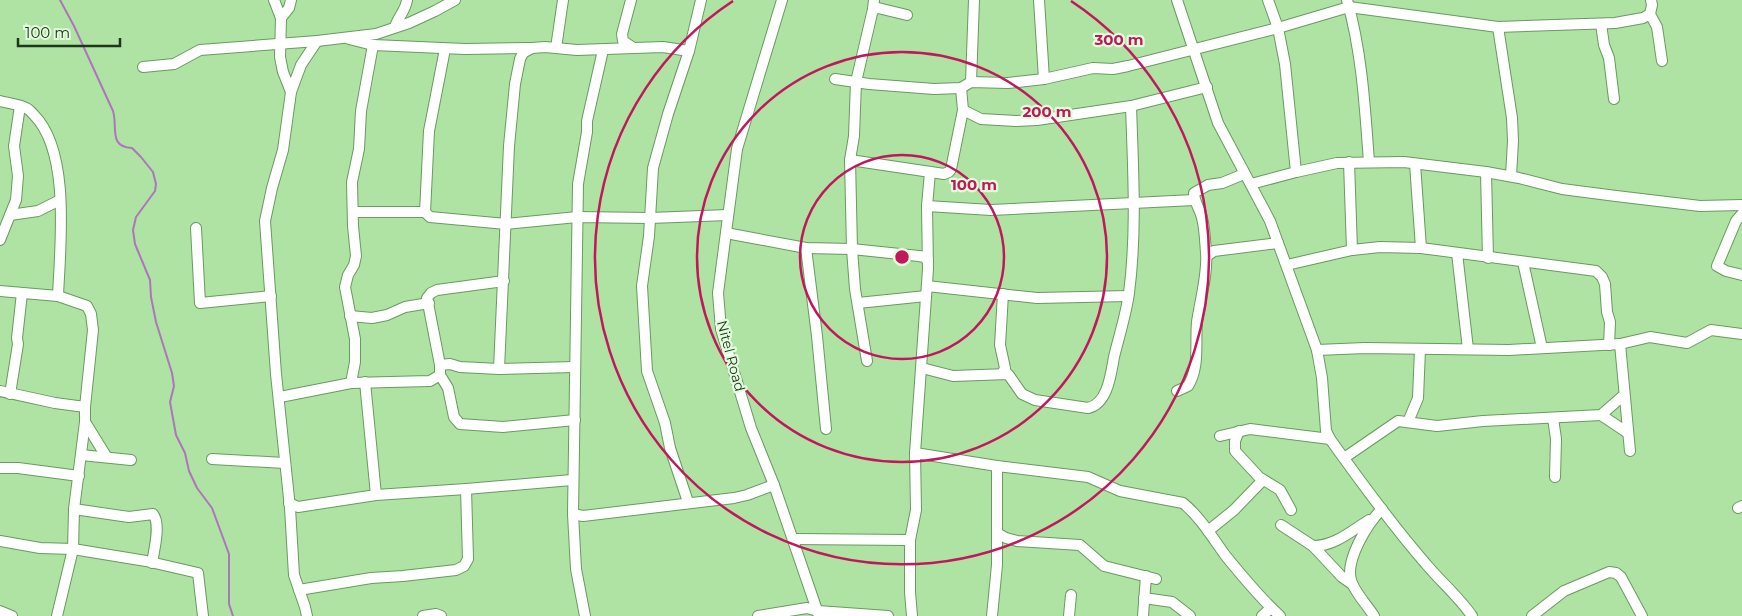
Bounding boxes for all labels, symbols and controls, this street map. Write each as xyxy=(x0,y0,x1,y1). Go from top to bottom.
scale bar xyxy=(18,15,120,47)
text: 100 m xyxy=(25,23,70,42)
text: 300 m xyxy=(1093,30,1144,49)
text: 200 m xyxy=(1022,102,1072,121)
text: 100 m xyxy=(951,175,997,194)
centre of rings xyxy=(893,248,911,266)
street label: Nitel Road xyxy=(713,318,749,394)

